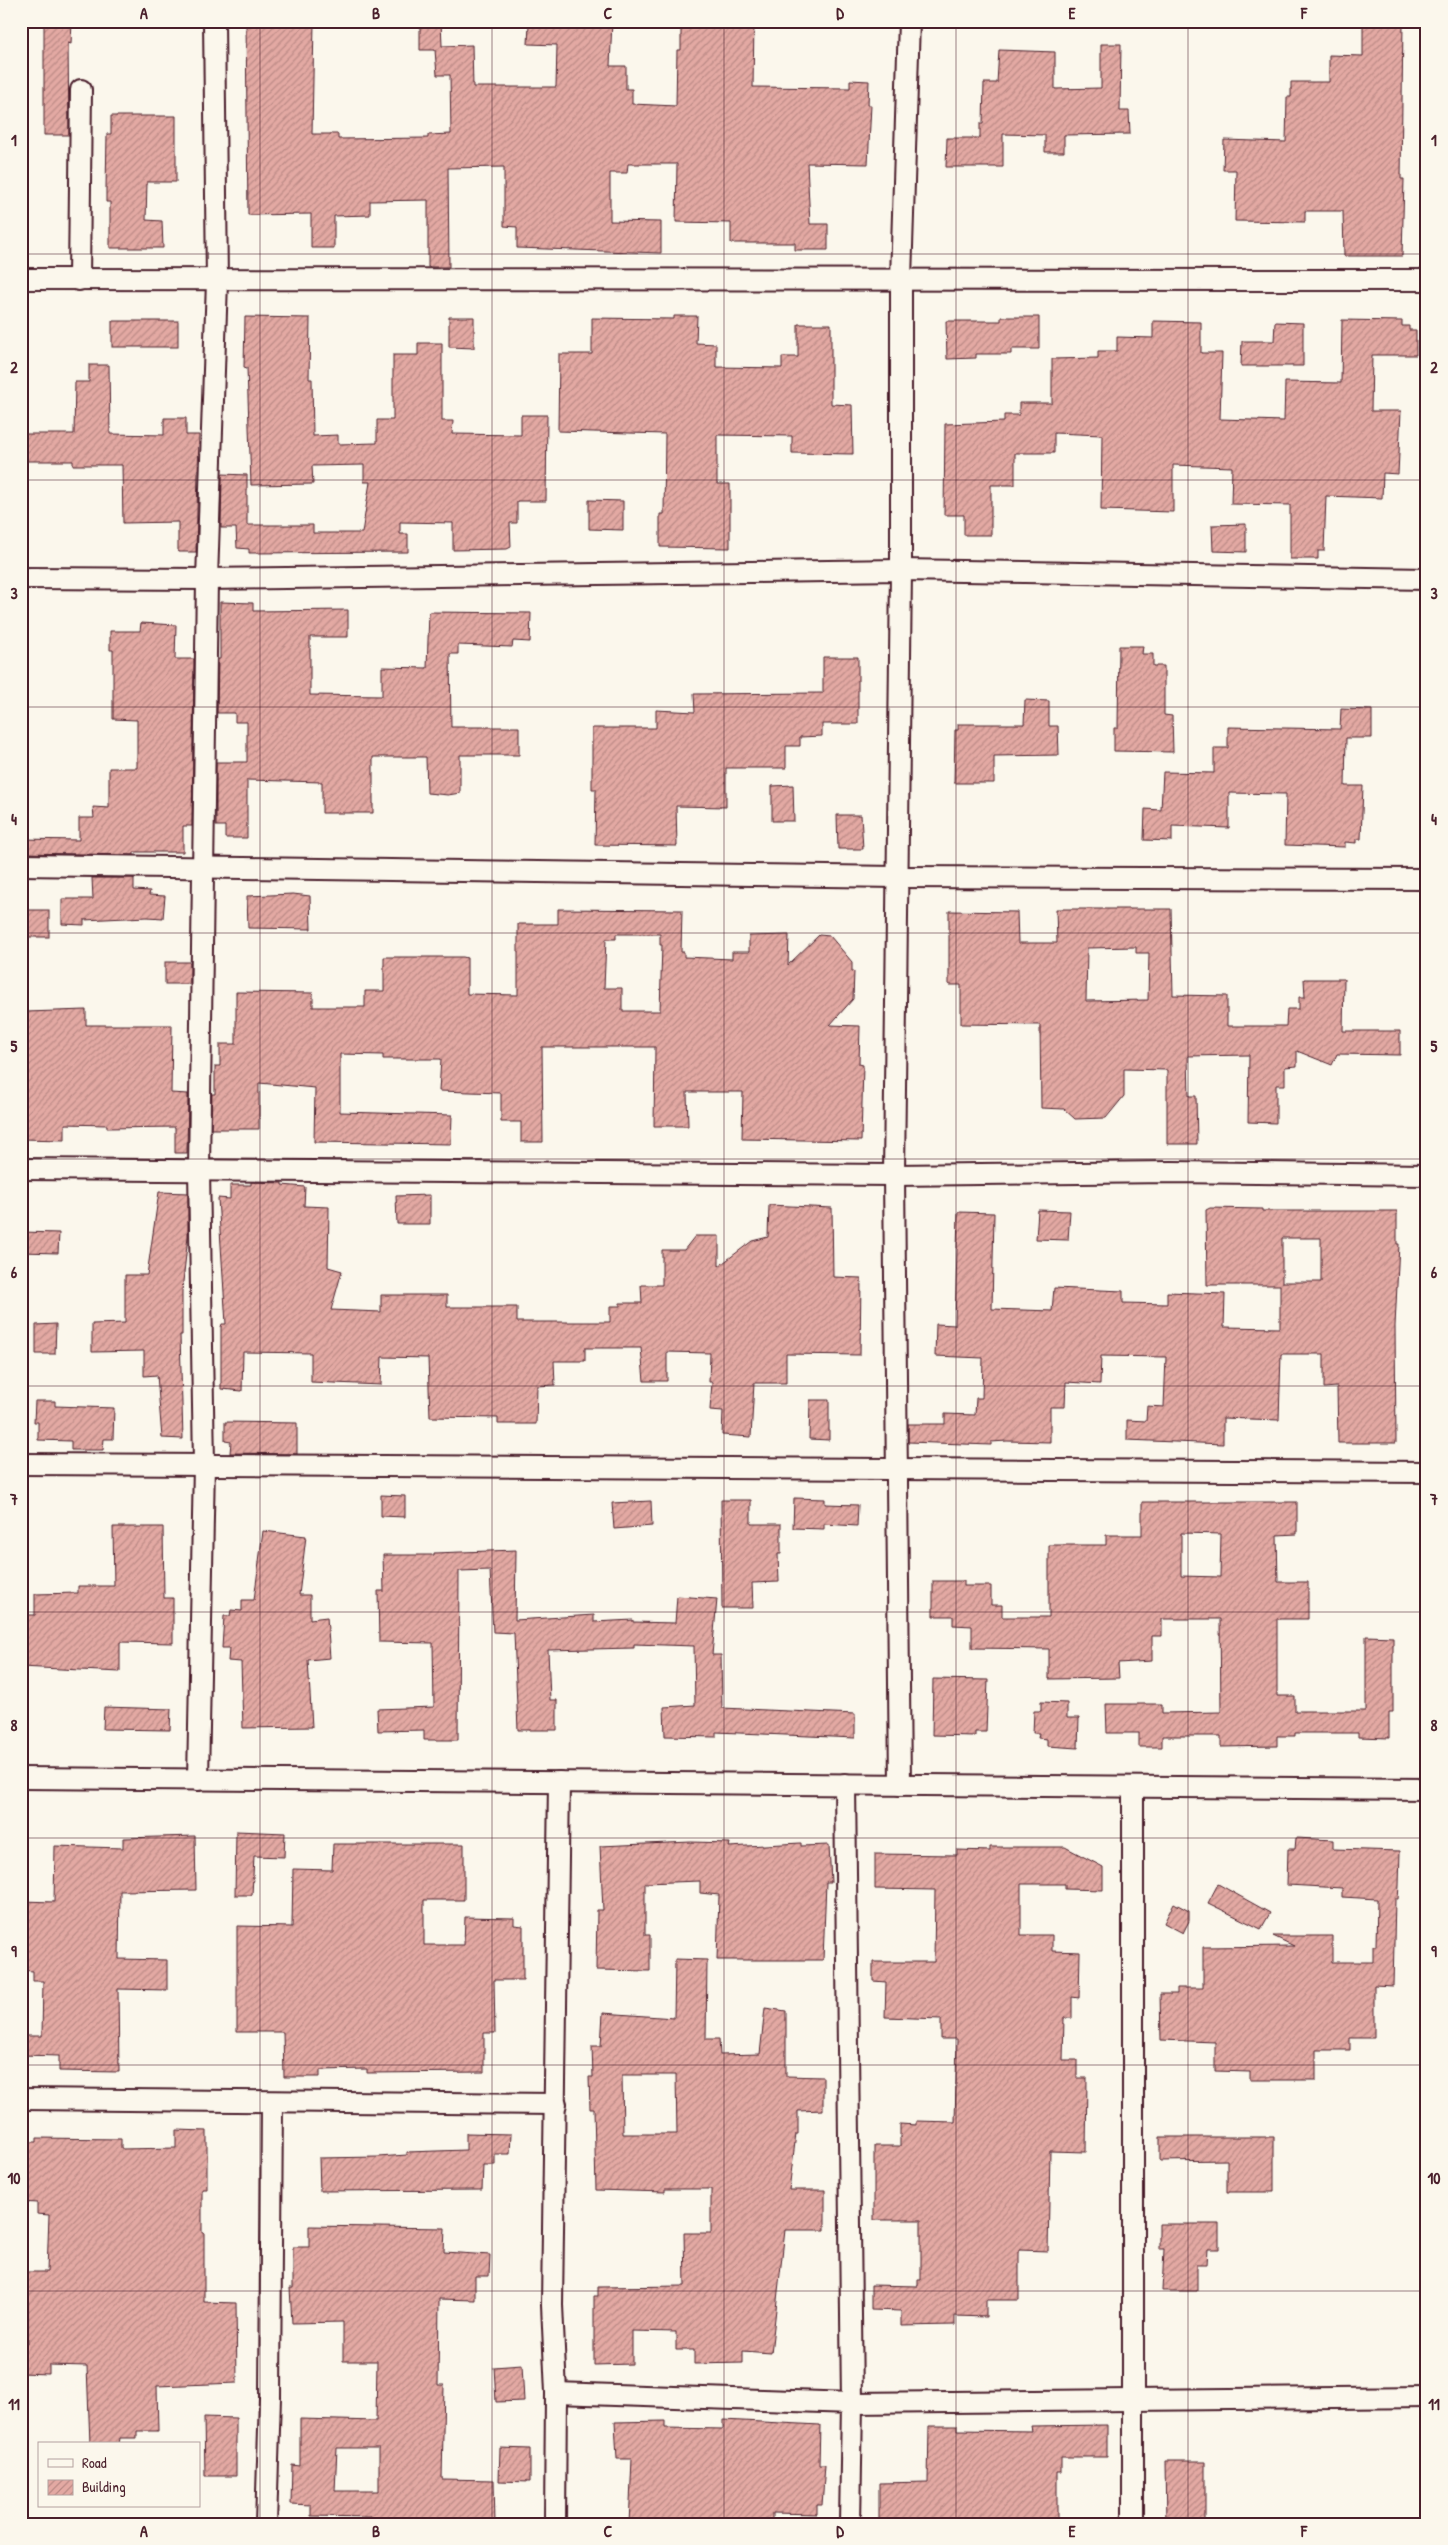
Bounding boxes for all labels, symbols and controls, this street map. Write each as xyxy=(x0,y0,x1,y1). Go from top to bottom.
text: A xyxy=(140,2,148,24)
text: B xyxy=(372,2,380,24)
text: C xyxy=(604,2,613,24)
text: D xyxy=(836,2,844,24)
text: E xyxy=(1068,2,1076,24)
text: F xyxy=(1300,2,1308,24)
text: 1 xyxy=(11,129,17,151)
text: 1 xyxy=(1431,129,1437,151)
text: 2 xyxy=(10,356,18,378)
text: 2 xyxy=(1430,356,1438,378)
text: 3 xyxy=(10,582,18,604)
text: 3 xyxy=(1430,582,1438,604)
text: 4 xyxy=(11,808,17,830)
text: 4 xyxy=(1431,808,1437,830)
text: 5 xyxy=(11,1035,18,1057)
text: 5 xyxy=(1431,1035,1438,1057)
text: 6 xyxy=(11,1261,18,1283)
text: 6 xyxy=(1431,1261,1438,1283)
text: 7 xyxy=(9,1488,18,1510)
text: 7 xyxy=(1429,1488,1438,1510)
text: 8 xyxy=(11,1714,18,1736)
text: 8 xyxy=(1431,1714,1438,1736)
text: 9 xyxy=(11,1940,17,1962)
text: 9 xyxy=(1431,1940,1437,1962)
text: 10 xyxy=(8,2167,20,2189)
text: 10 xyxy=(1428,2167,1440,2189)
text: 11 xyxy=(8,2393,20,2415)
text: 11 xyxy=(1428,2393,1440,2415)
legend xyxy=(38,2442,200,2508)
text: Road xyxy=(82,2452,107,2473)
text: Building xyxy=(82,2476,126,2497)
text: A xyxy=(140,2520,148,2542)
text: B xyxy=(372,2520,380,2542)
text: C xyxy=(604,2520,613,2542)
text: D xyxy=(836,2520,844,2542)
text: E xyxy=(1068,2520,1076,2542)
text: F xyxy=(1300,2520,1308,2542)

